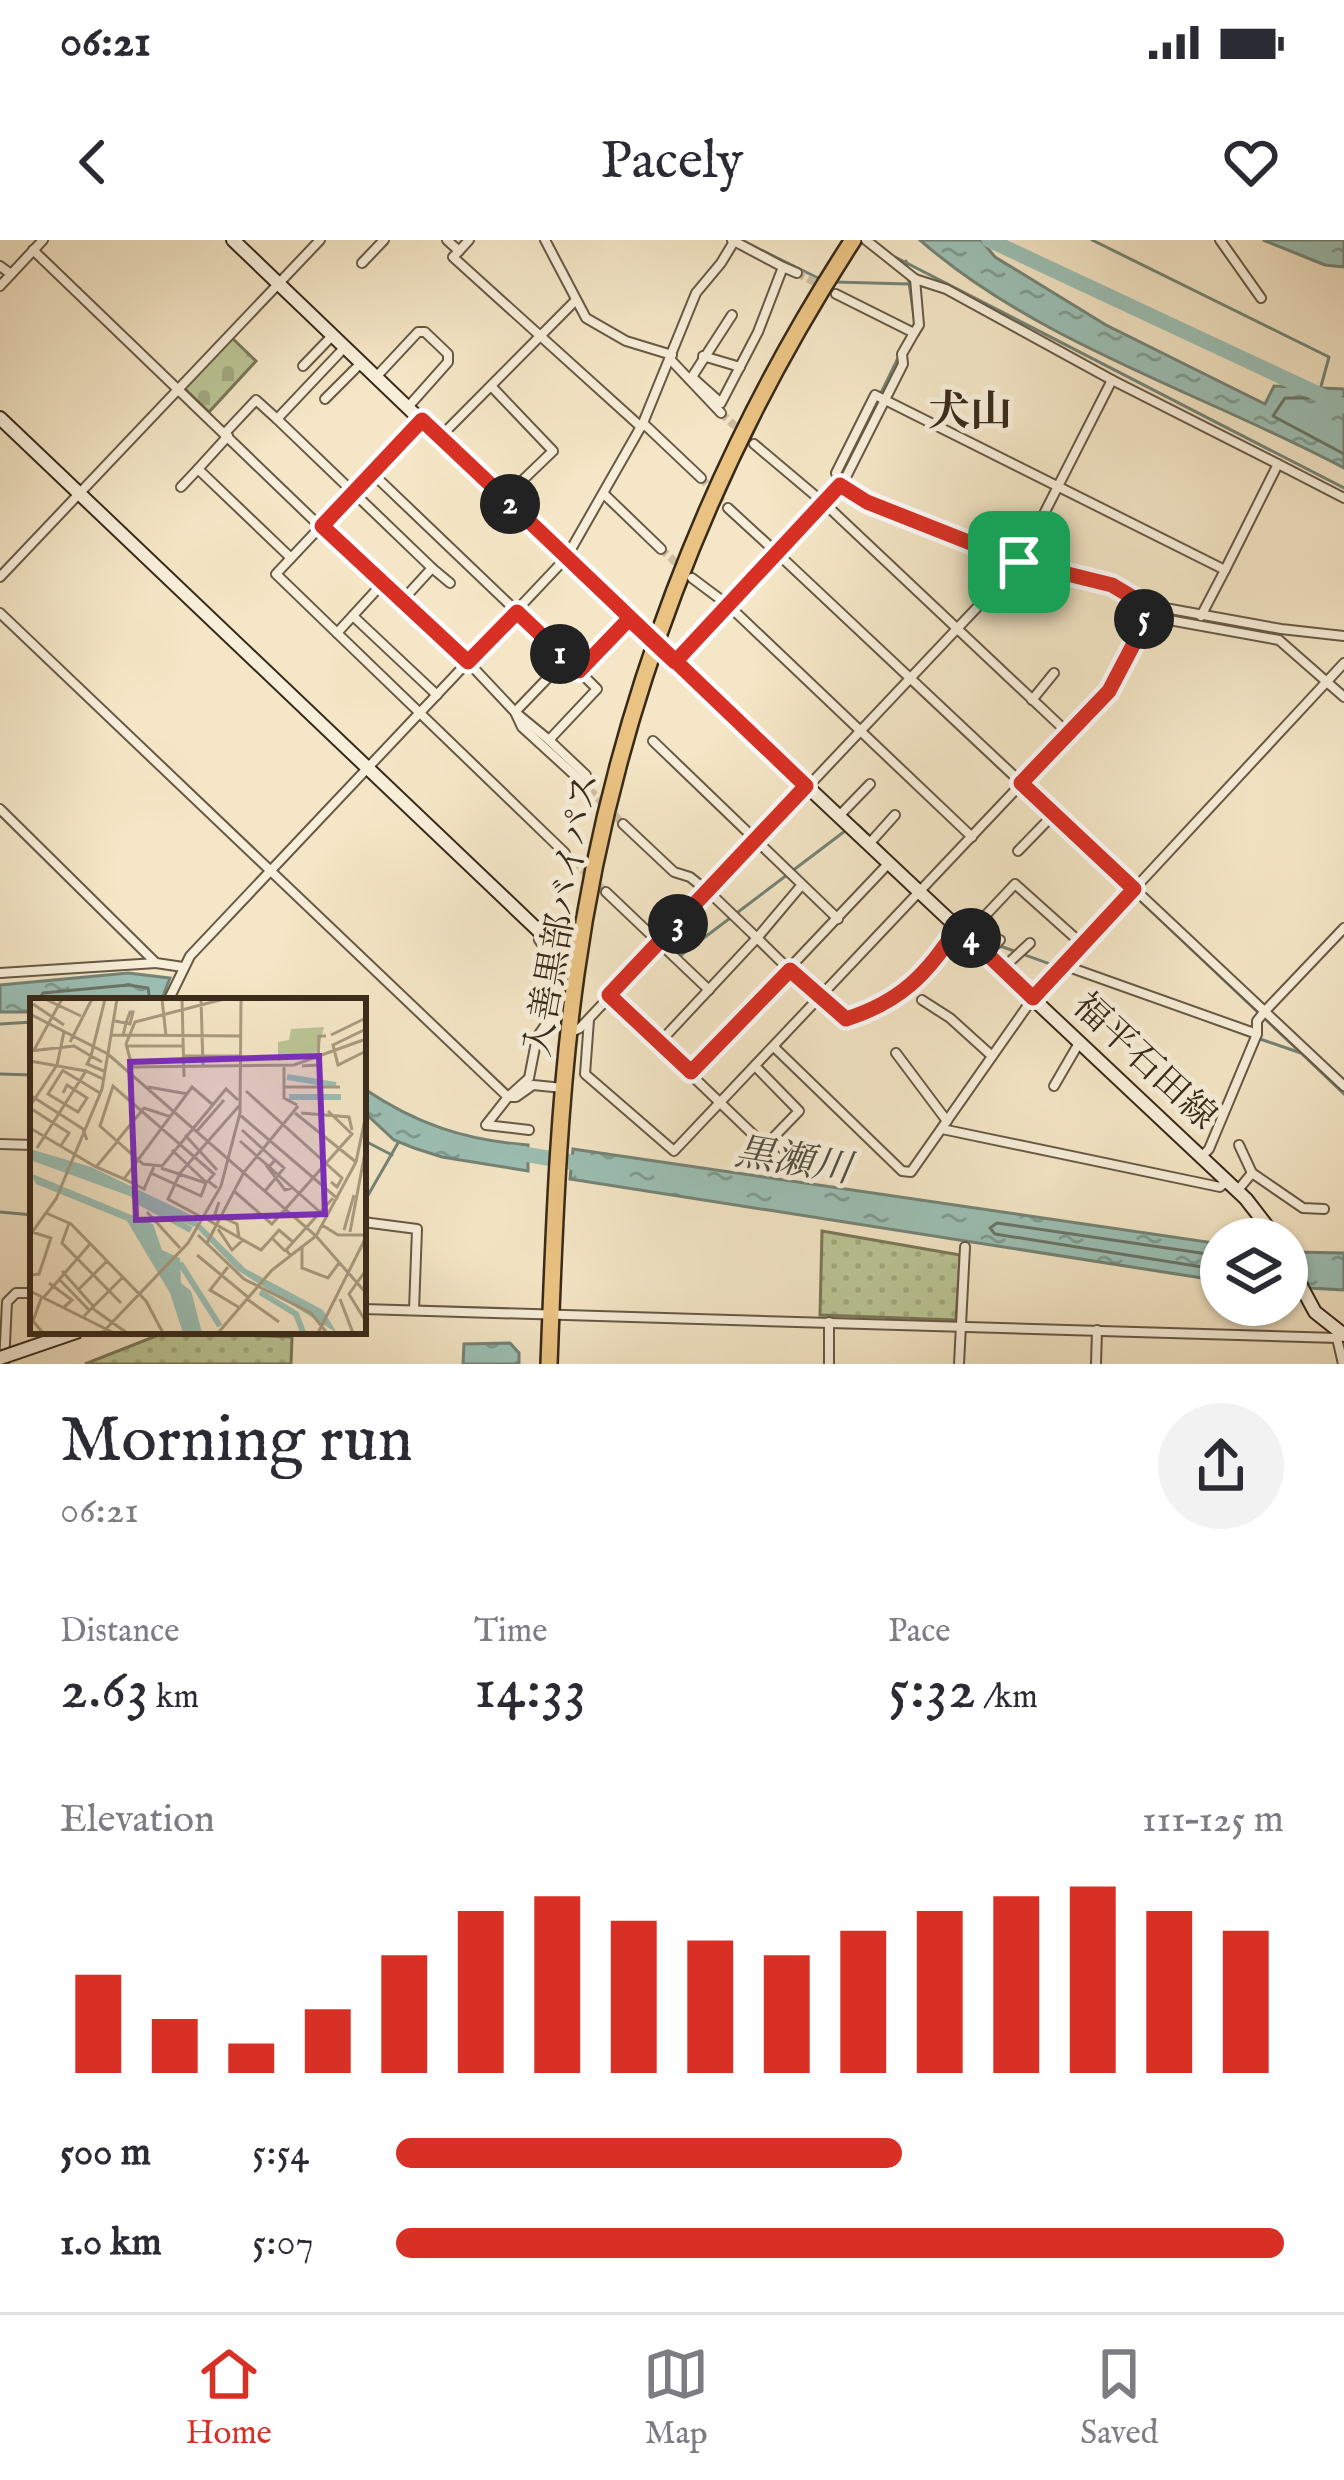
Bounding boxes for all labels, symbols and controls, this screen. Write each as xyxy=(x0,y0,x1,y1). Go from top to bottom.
text: 06:21 xyxy=(60,14,151,71)
text: Pacely xyxy=(601,128,743,197)
icon: back xyxy=(60,129,126,195)
icon: heart xyxy=(1218,129,1284,195)
district label: 犬山 xyxy=(928,387,1012,440)
pin: 2 xyxy=(480,474,540,534)
text: 2 xyxy=(502,483,518,525)
pin xyxy=(968,511,1070,613)
icon: arrive xyxy=(986,529,1052,595)
pin: 5 xyxy=(1114,589,1174,649)
text: 5 xyxy=(1138,598,1150,640)
pin: 1 xyxy=(530,624,590,684)
text: 1 xyxy=(554,633,566,675)
street label: 入善黒部バイパス xyxy=(515,770,611,1060)
pin: 3 xyxy=(648,894,708,954)
text: 3 xyxy=(672,903,684,945)
pin: 4 xyxy=(941,908,1001,968)
text: 4 xyxy=(963,917,979,959)
street label: 福平石田線 xyxy=(1062,984,1226,1140)
inset map xyxy=(30,998,366,1334)
water label: 黒瀬川 xyxy=(731,1129,859,1196)
map controls xyxy=(1200,1218,1308,1326)
button: layers xyxy=(1200,1218,1308,1326)
text: Morning run xyxy=(60,1400,413,1484)
button: share xyxy=(1158,1403,1284,1529)
text: 06:21 xyxy=(60,1487,139,1536)
text: Distance xyxy=(60,1611,179,1653)
text: Time xyxy=(474,1611,547,1653)
text: Pace xyxy=(888,1611,950,1653)
text: 2.63 xyxy=(60,1653,149,1729)
text: 14:33 xyxy=(474,1653,586,1729)
text: 5:32 xyxy=(888,1653,976,1729)
text: km xyxy=(149,1677,199,1719)
text: /km xyxy=(976,1677,1038,1719)
text: Elevation xyxy=(60,1796,215,1845)
text: 111–125 m xyxy=(1142,1796,1284,1845)
text: 500 m xyxy=(60,2129,151,2178)
text: 5:54 xyxy=(252,2129,310,2178)
text: 1.0 km xyxy=(60,2219,162,2268)
text: 5:07 xyxy=(252,2219,314,2268)
tab: Home xyxy=(186,2341,272,2455)
tab: Map xyxy=(643,2341,709,2455)
tab: Saved xyxy=(1080,2341,1158,2455)

